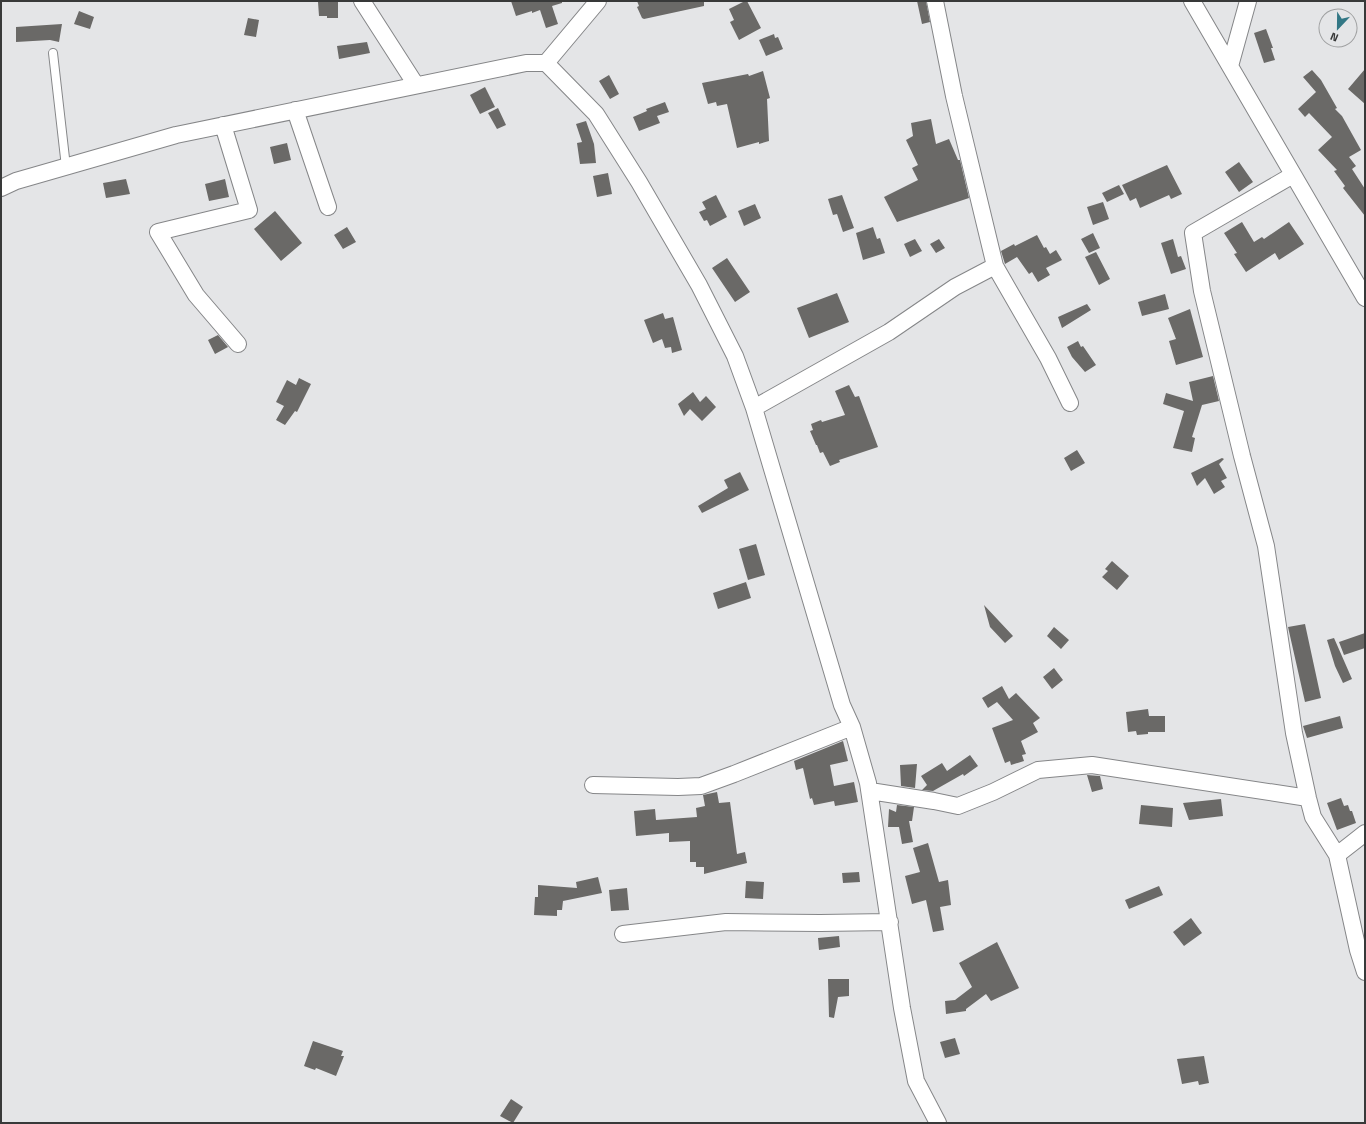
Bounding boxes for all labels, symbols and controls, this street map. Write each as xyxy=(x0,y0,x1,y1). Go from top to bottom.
north arrow xyxy=(1318,8,1358,48)
text: N xyxy=(1328,28,1341,46)

